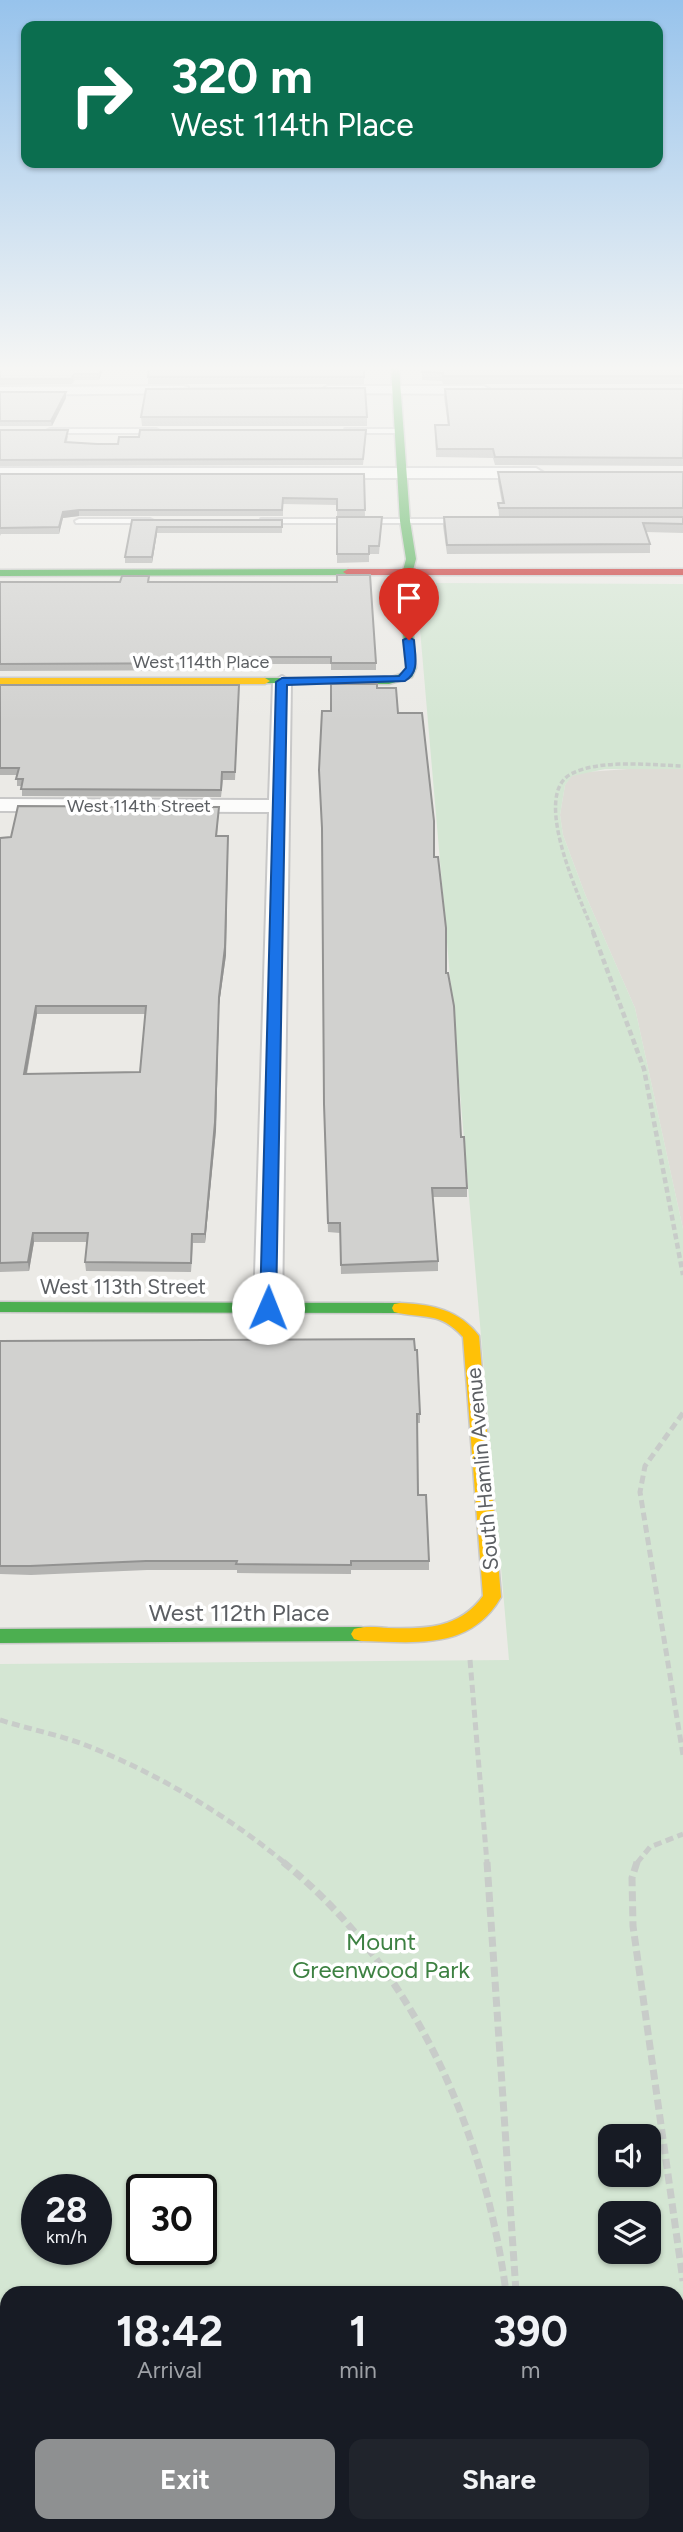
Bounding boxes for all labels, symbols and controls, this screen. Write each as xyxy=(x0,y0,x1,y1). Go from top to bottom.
text: 320 m xyxy=(171,46,313,105)
icon: right xyxy=(56,49,147,140)
text: West 114th Place xyxy=(171,106,414,144)
pin xyxy=(379,568,439,640)
icon: arrive xyxy=(390,579,428,617)
street label: West 114th Place xyxy=(133,651,269,673)
street label: West 114th Street xyxy=(67,795,211,817)
position arrow xyxy=(231,1271,305,1345)
street label: West 113th Street xyxy=(40,1274,206,1299)
street label: South Hamlin Avenue xyxy=(461,1367,503,1571)
street label: West 112th Place xyxy=(149,1598,329,1627)
park label: Mount Greenwood Park xyxy=(292,1927,470,1984)
map controls xyxy=(598,2124,661,2264)
button: sound xyxy=(598,2124,661,2187)
speed limit sign: 30 xyxy=(126,2174,217,2265)
text: 28 xyxy=(46,2189,87,2231)
button: layers xyxy=(598,2201,661,2264)
text: km/h xyxy=(46,2226,87,2248)
text: 18:42 xyxy=(116,2306,223,2357)
text: 1 xyxy=(349,2306,367,2357)
text: 390 xyxy=(493,2306,568,2357)
text: Arrival xyxy=(137,2356,202,2384)
text: min xyxy=(339,2356,377,2384)
text: m xyxy=(521,2356,540,2384)
button: Exit xyxy=(35,2439,335,2519)
button: Share xyxy=(349,2439,649,2519)

